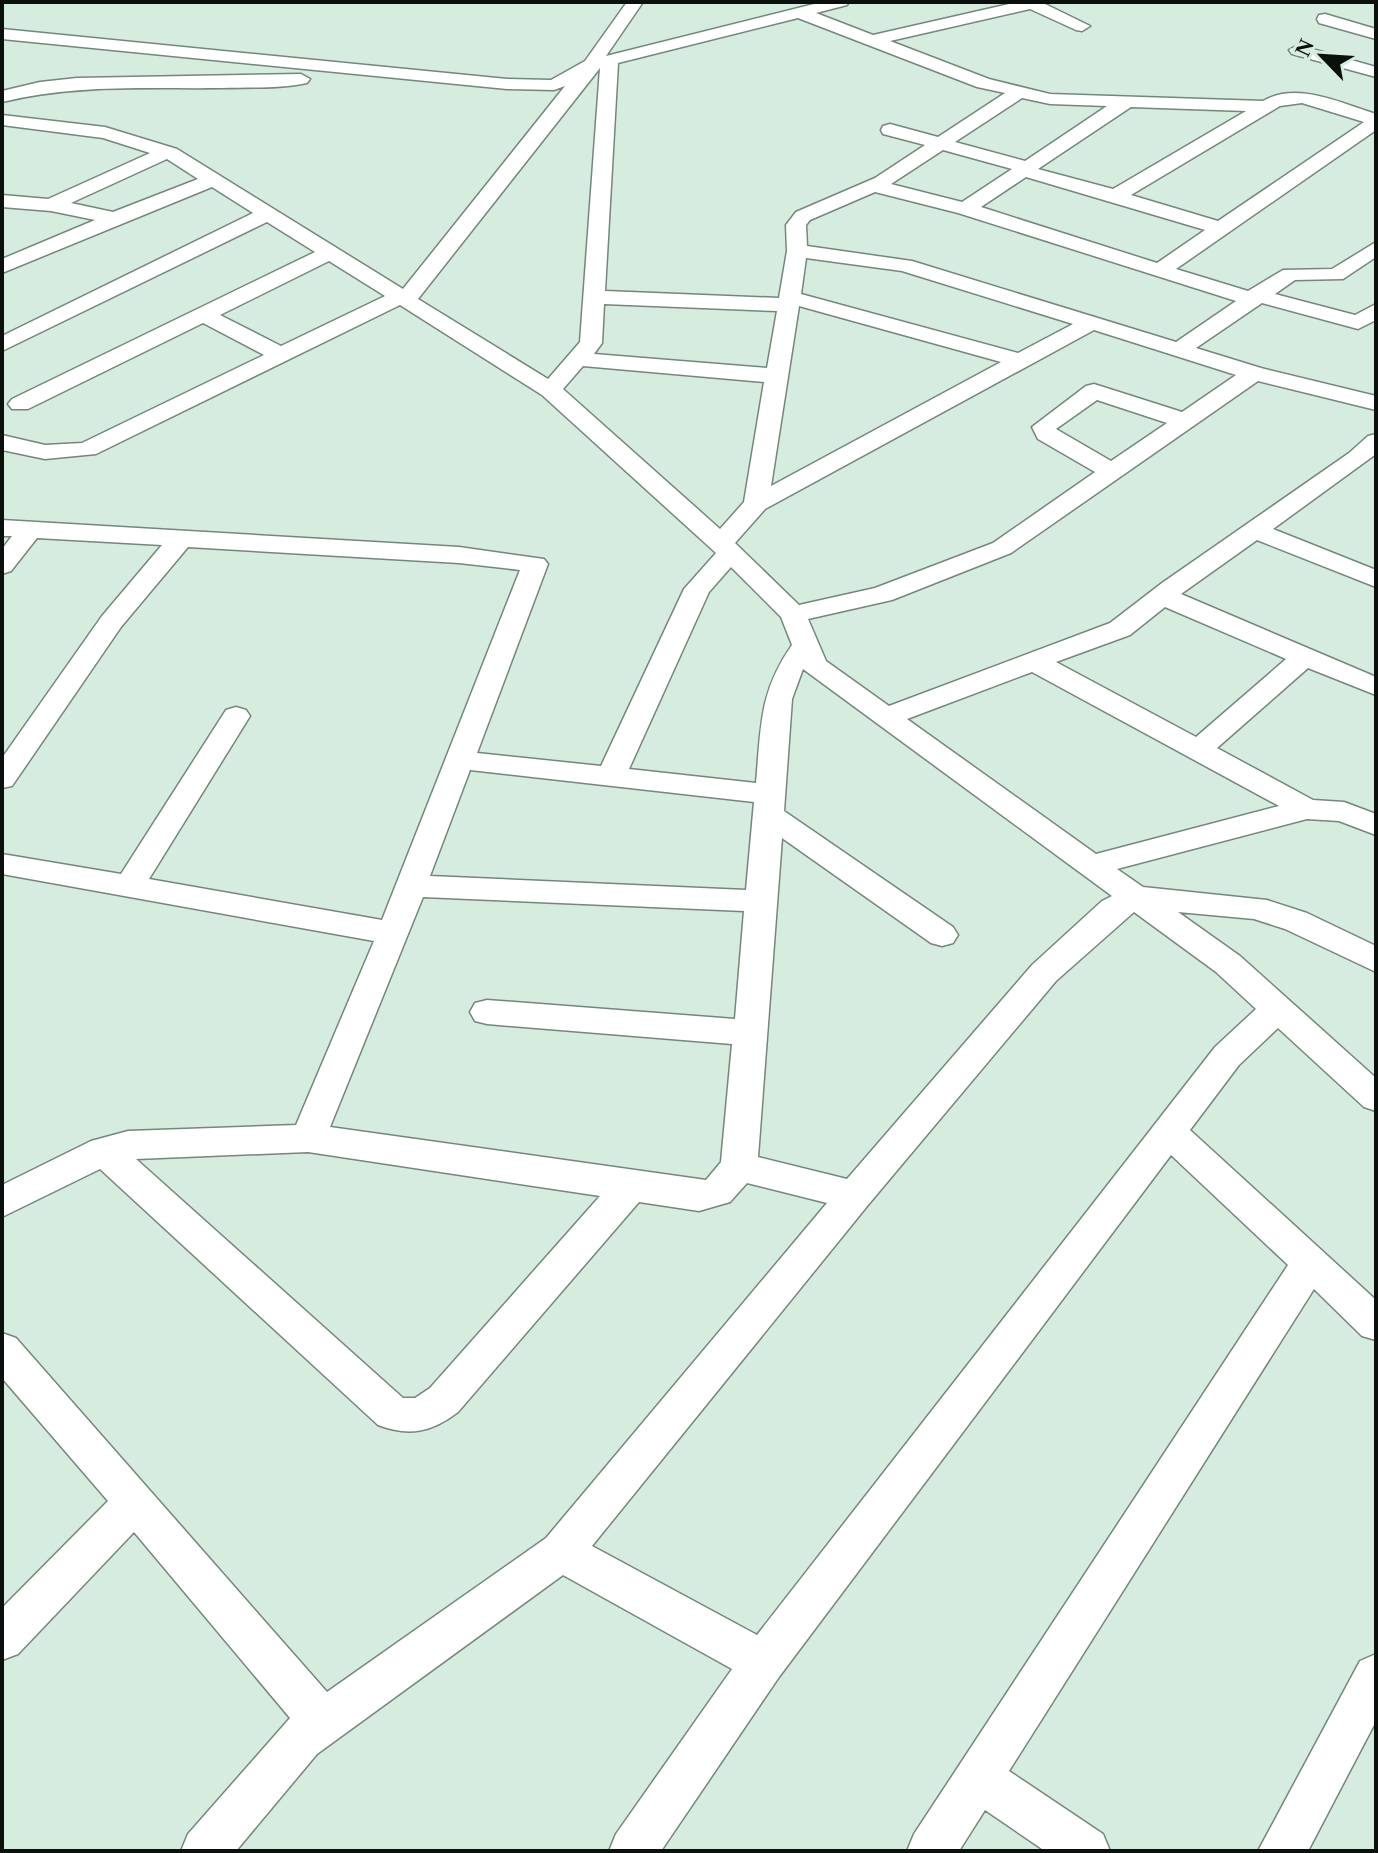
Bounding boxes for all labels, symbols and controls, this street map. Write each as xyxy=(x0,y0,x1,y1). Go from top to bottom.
north arrow xyxy=(1282,16,1362,96)
text: N xyxy=(1290,35,1319,60)

